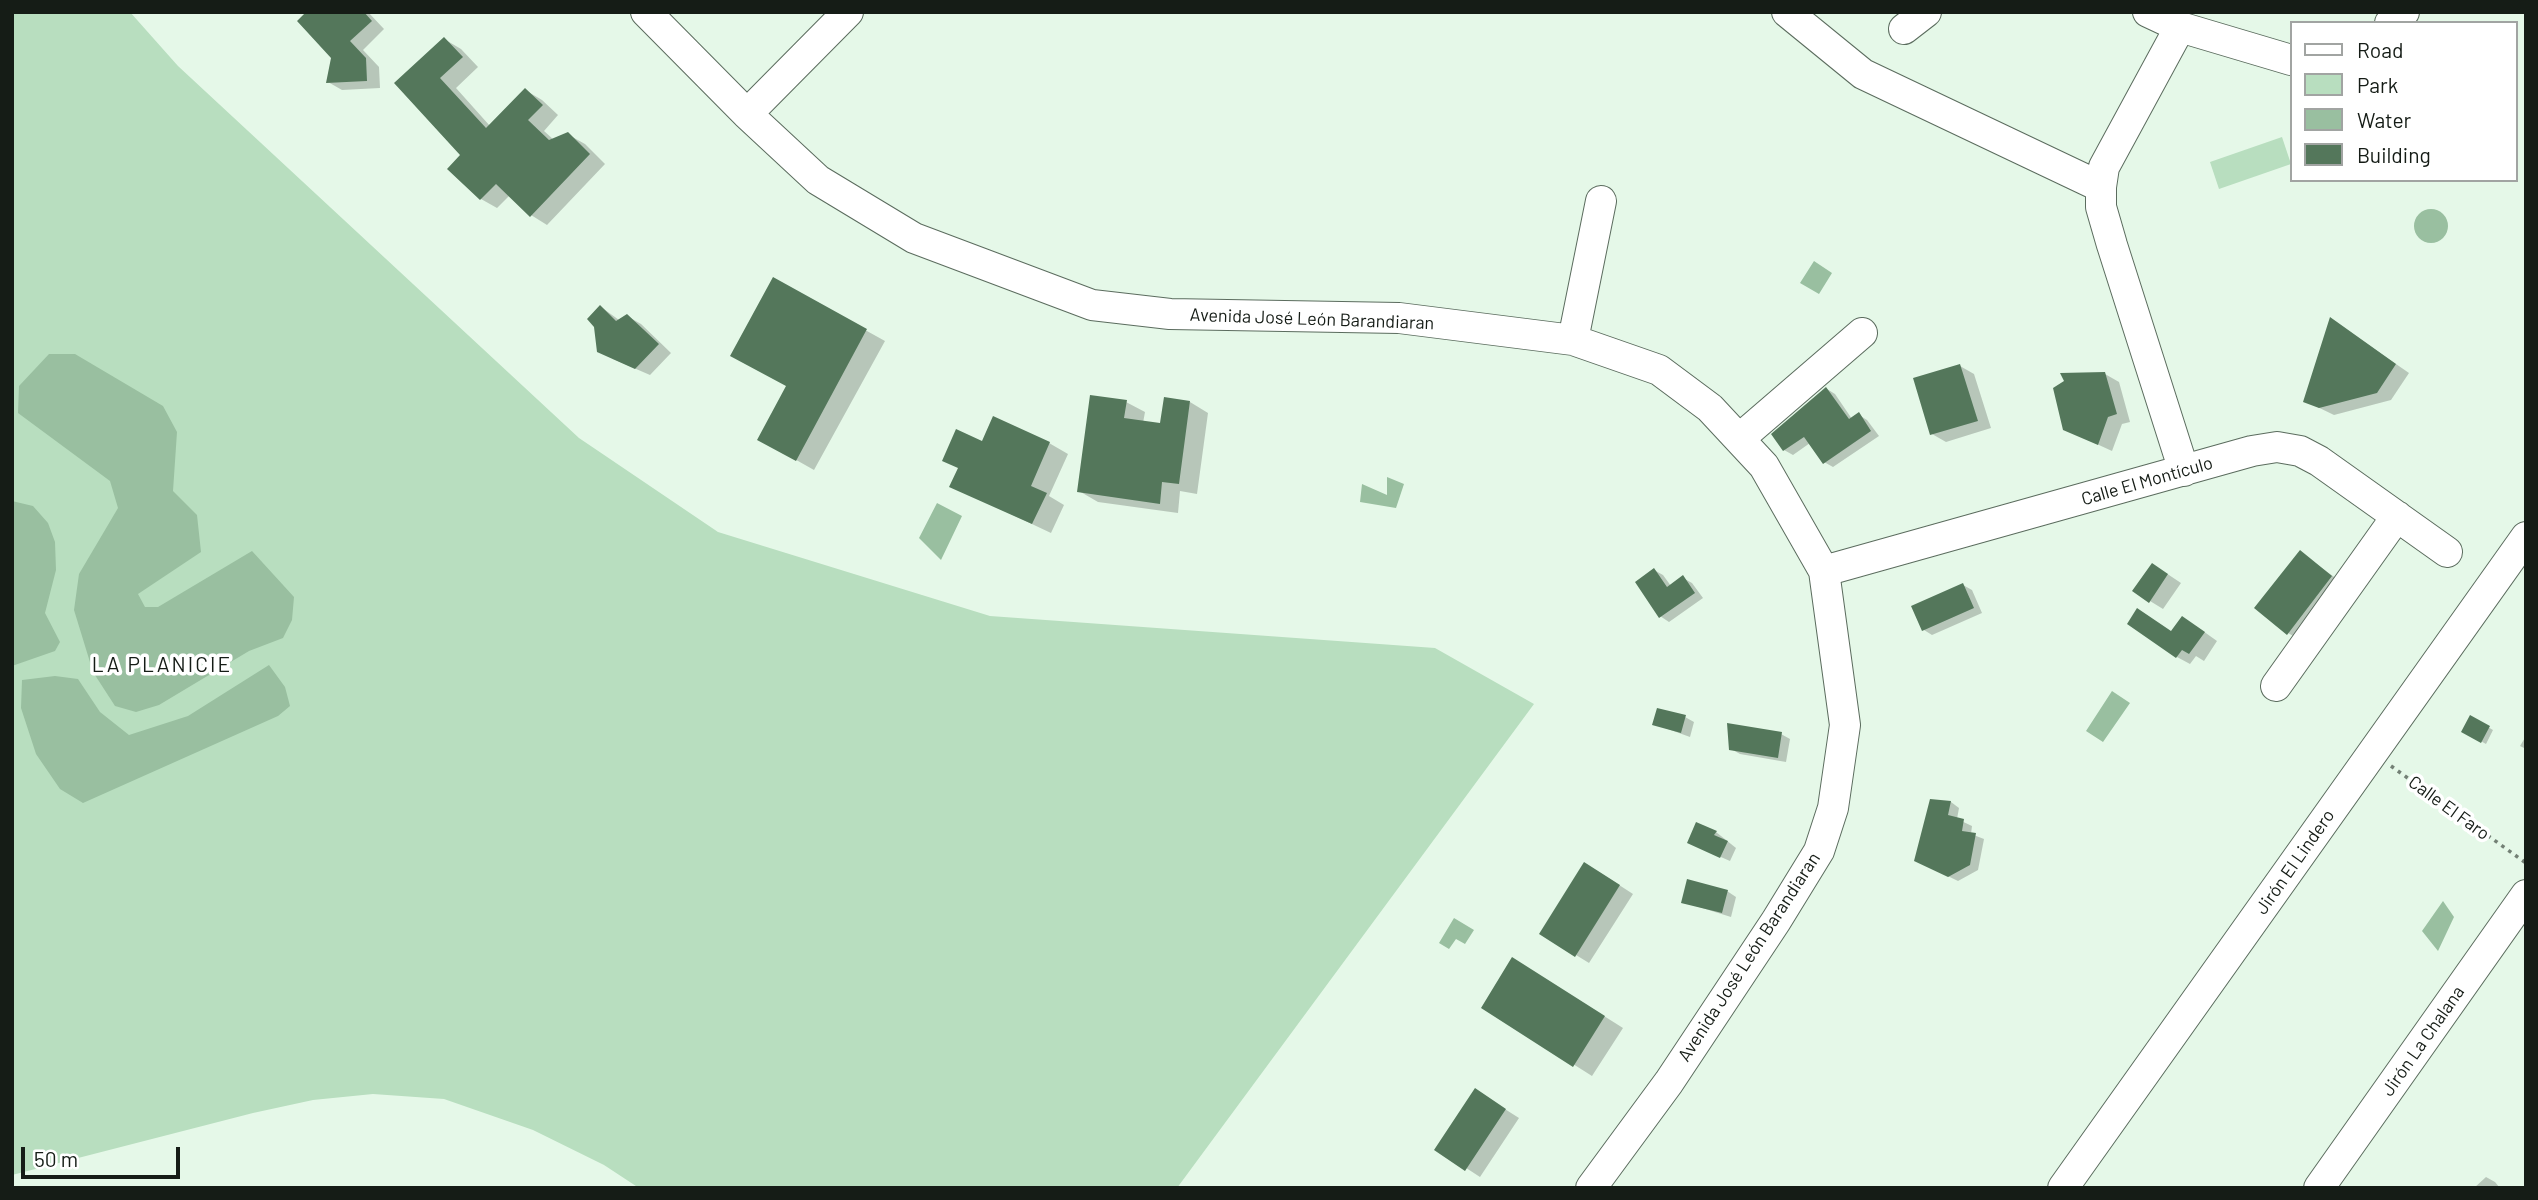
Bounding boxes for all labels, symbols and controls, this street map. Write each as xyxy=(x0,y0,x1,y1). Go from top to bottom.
legend xyxy=(2290,21,2517,182)
text: Road xyxy=(2357,37,2403,62)
text: Park xyxy=(2357,72,2398,97)
text: Water xyxy=(2357,107,2411,132)
text: Building xyxy=(2357,142,2431,167)
street label: Avenida José León Barandiaran xyxy=(1189,304,1435,334)
street label: Calle El Montículo xyxy=(2079,452,2215,510)
district label: LA PLANICIE xyxy=(93,652,231,678)
street label: Calle El Faro xyxy=(2404,771,2494,845)
street label: Jirón El Lindero xyxy=(2251,805,2339,919)
street label: Avenida José León Barandiaran xyxy=(1673,849,1825,1065)
street label: Jirón La Chalana xyxy=(2377,982,2469,1100)
scale bar xyxy=(24,1134,184,1178)
text: 50 m xyxy=(34,1146,78,1171)

